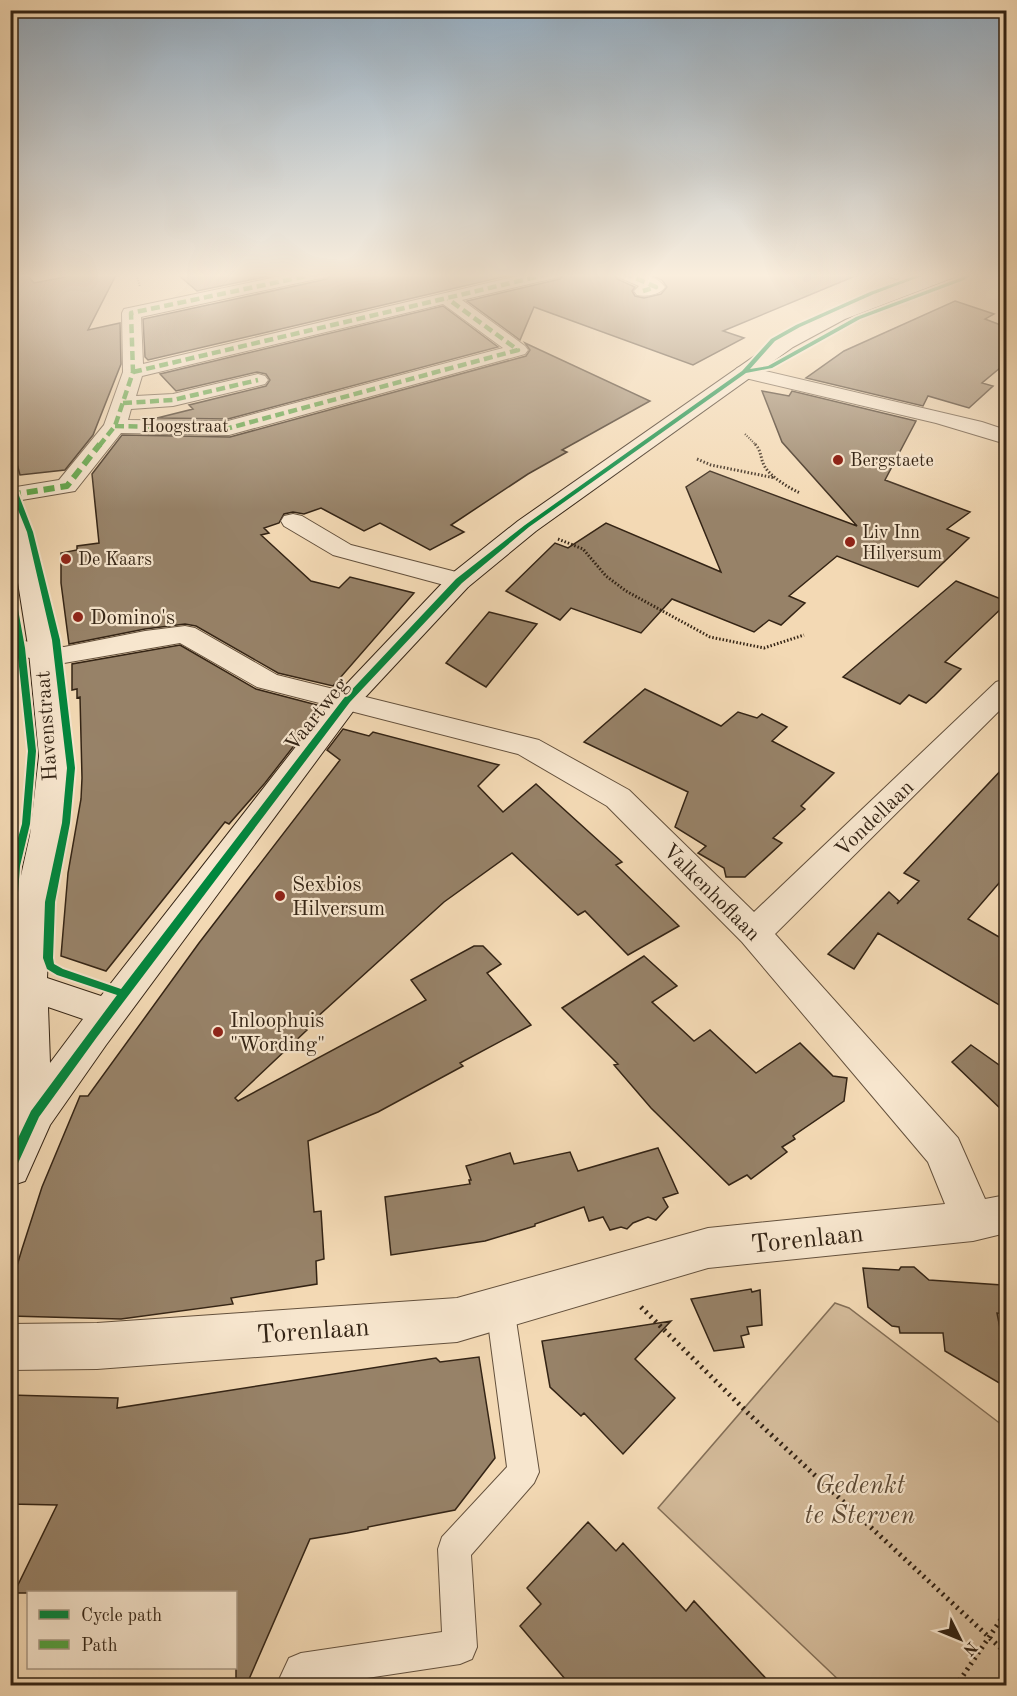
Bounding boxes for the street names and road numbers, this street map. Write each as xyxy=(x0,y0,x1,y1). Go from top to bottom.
street label: Hoogstraat xyxy=(141,418,229,436)
street label: Havenstraat xyxy=(33,670,62,782)
street label: Vaartweg xyxy=(281,674,353,756)
street label: Vondellaan xyxy=(832,777,918,861)
street label: Valkenhoflaan xyxy=(658,841,763,946)
street label: Torenlaan xyxy=(750,1221,865,1259)
street label: Torenlaan xyxy=(256,1315,370,1349)

